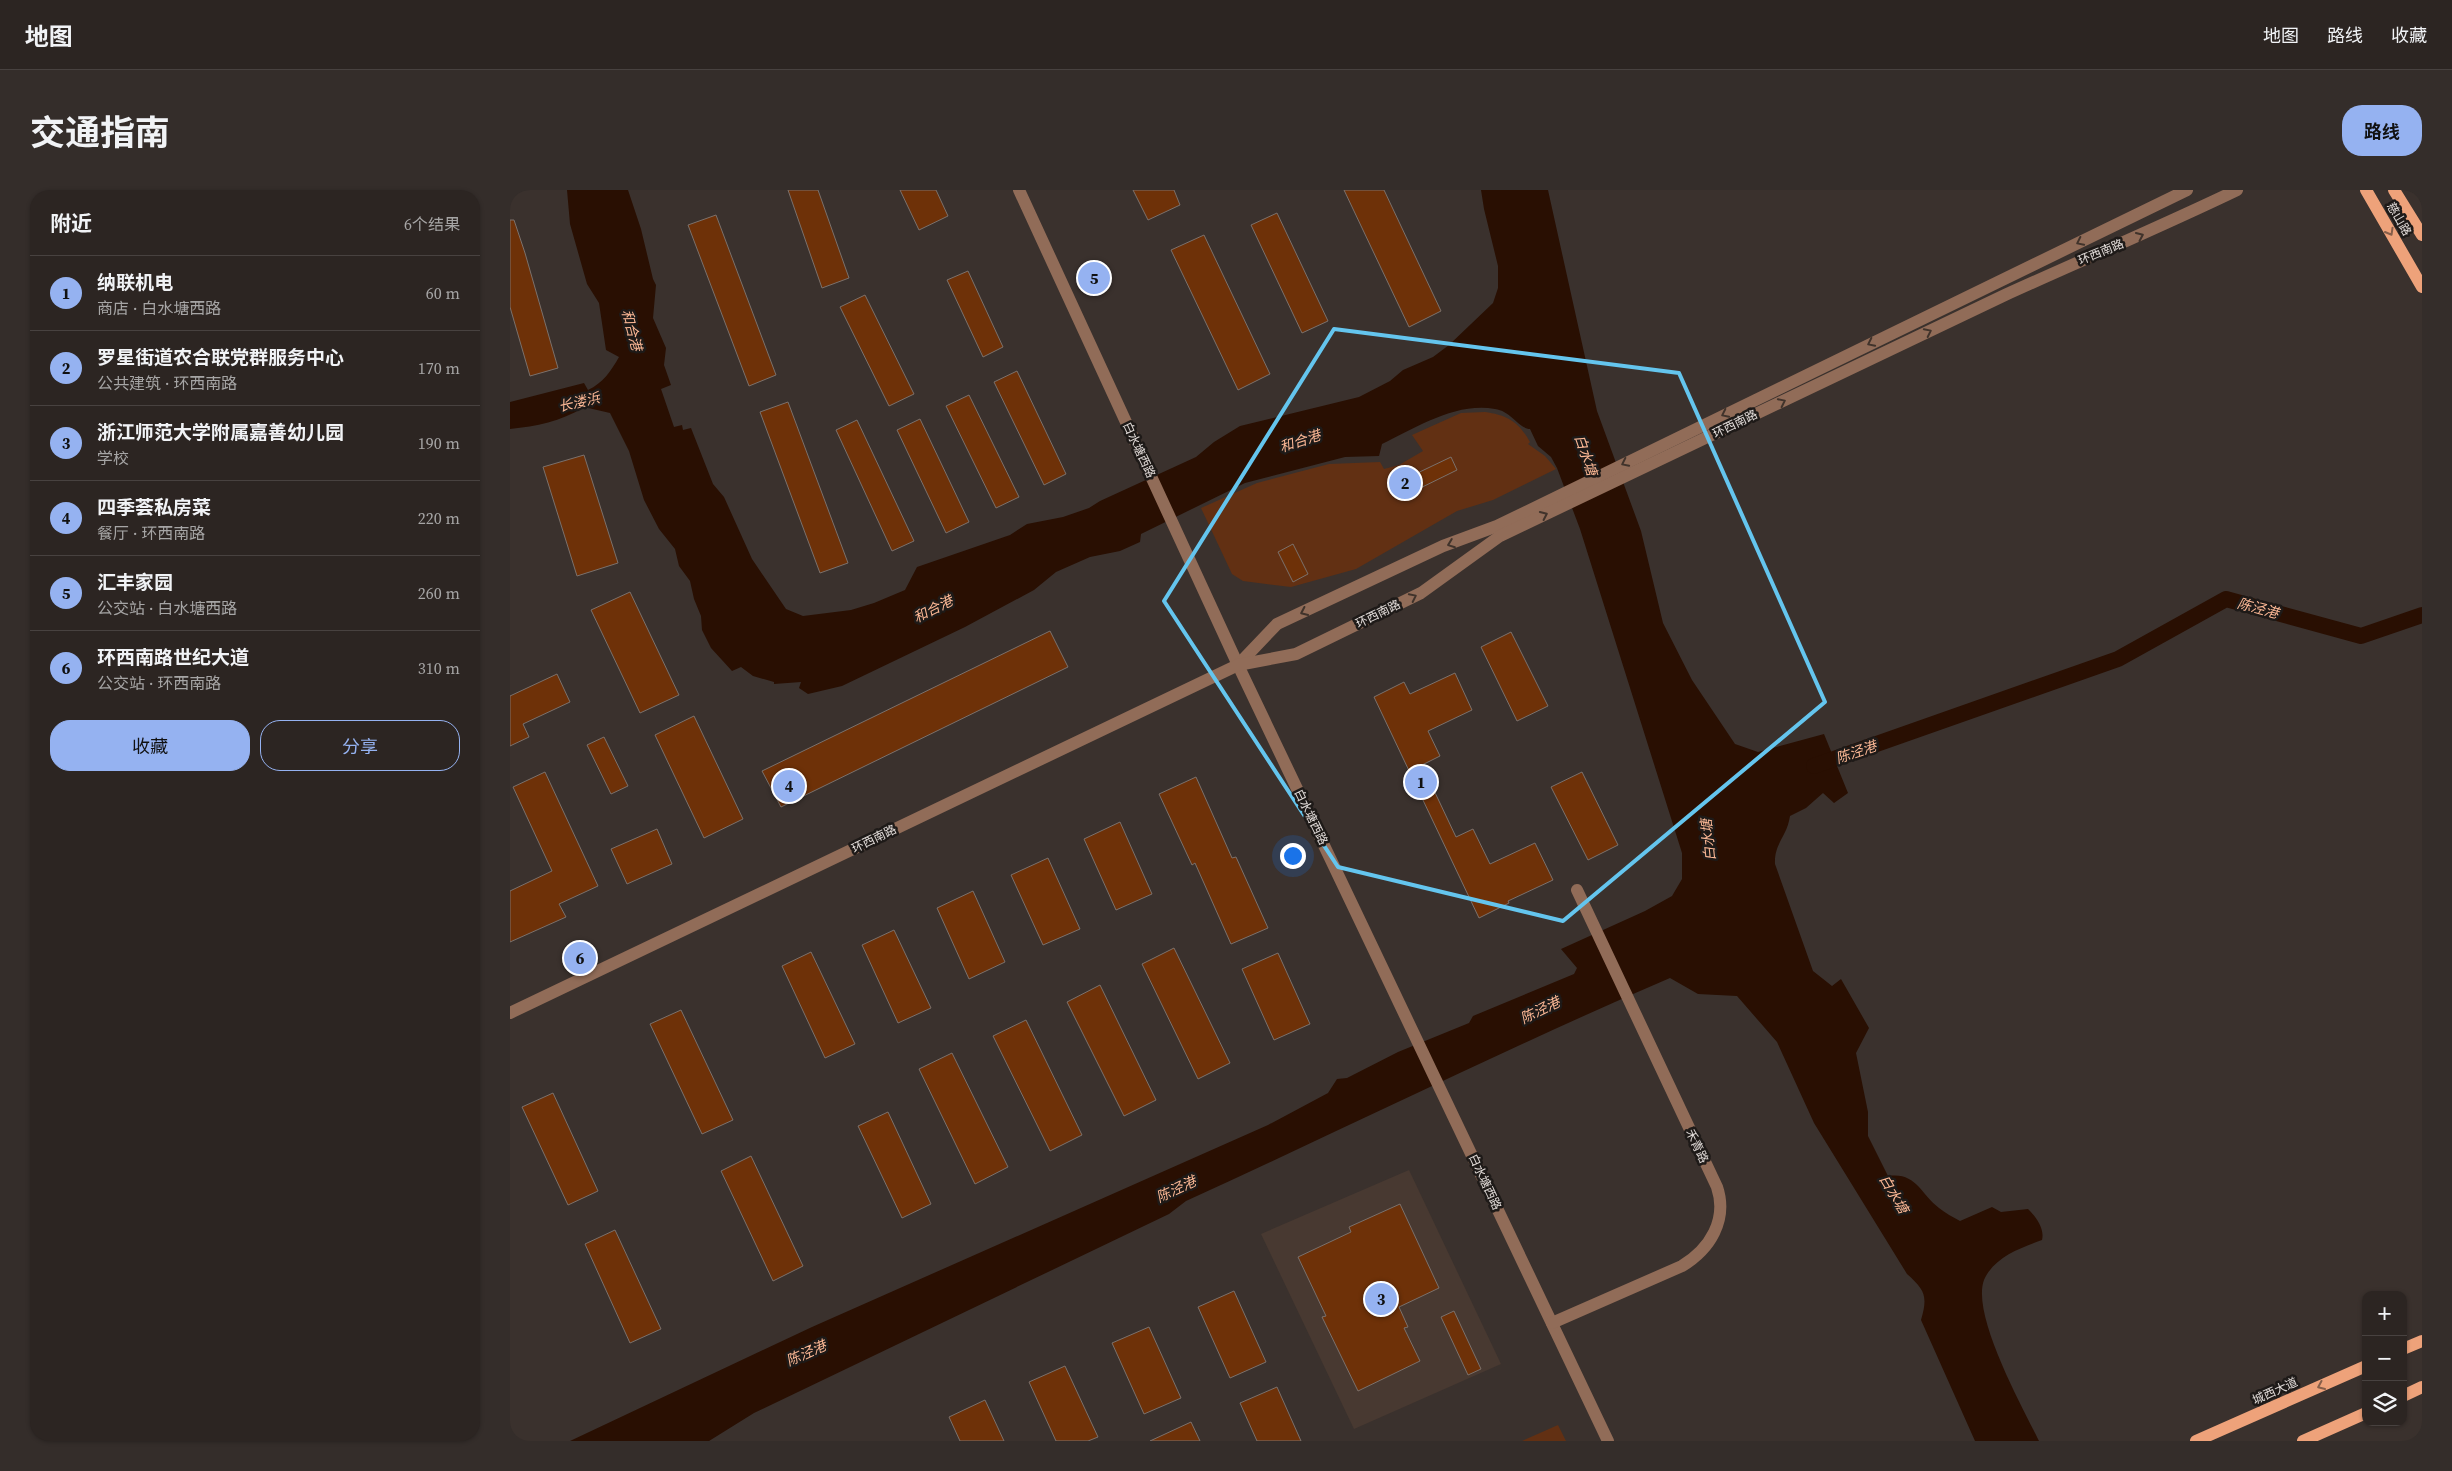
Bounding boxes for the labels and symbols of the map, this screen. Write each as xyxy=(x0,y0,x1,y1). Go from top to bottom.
street label: 慈山路 xyxy=(2383,199,2415,239)
one-way arrow xyxy=(2384,227,2394,236)
one-way arrow xyxy=(2135,232,2144,242)
street label: 环西南路 xyxy=(2076,236,2126,268)
one-way arrow xyxy=(2076,236,2085,246)
pin: 5 xyxy=(1078,259,1110,297)
water label: 和合港 xyxy=(617,307,648,355)
one-way arrow xyxy=(1923,328,1932,338)
one-way arrow xyxy=(1867,337,1876,348)
water label: 长溇浜 xyxy=(556,387,603,416)
one-way arrow xyxy=(1776,398,1785,408)
street label: 环西南路 xyxy=(1710,406,1760,442)
one-way arrow xyxy=(1721,408,1730,418)
street label: 白水塘西路 xyxy=(1119,419,1159,481)
water label: 和合港 xyxy=(1277,424,1325,457)
water label: 白水塘 xyxy=(1570,432,1603,480)
one-way arrow xyxy=(1621,457,1630,467)
pin: 2 xyxy=(1389,464,1421,502)
one-way arrow xyxy=(1539,511,1548,521)
one-way arrow xyxy=(1447,537,1456,548)
water label: 和合港 xyxy=(910,590,958,627)
one-way arrow xyxy=(1408,593,1417,603)
water label: 陈泾港 xyxy=(2235,593,2283,624)
street label: 环西南路 xyxy=(1353,596,1403,632)
one-way arrow xyxy=(1300,605,1309,615)
water label: 陈泾港 xyxy=(1833,735,1881,768)
pin: 1 xyxy=(1405,763,1437,801)
pin: 4 xyxy=(773,767,805,805)
street label: 白水塘西路 xyxy=(1291,787,1331,847)
water label: 白水塘 xyxy=(1696,816,1720,862)
street label: 环西南路 xyxy=(849,821,899,857)
your location xyxy=(1280,843,1306,869)
pin: 6 xyxy=(564,939,596,977)
water label: 陈泾港 xyxy=(1517,991,1565,1028)
street label: 禾青路 xyxy=(1682,1126,1712,1166)
street label: 白水塘西路 xyxy=(1465,1151,1505,1213)
water label: 陈泾港 xyxy=(1153,1170,1201,1207)
water label: 白水塘 xyxy=(1875,1171,1914,1219)
pin: 3 xyxy=(1365,1280,1397,1318)
water label: 陈泾港 xyxy=(783,1335,831,1371)
street label: 城西大道 xyxy=(2250,1374,2300,1408)
one-way arrow xyxy=(2317,1379,2326,1390)

